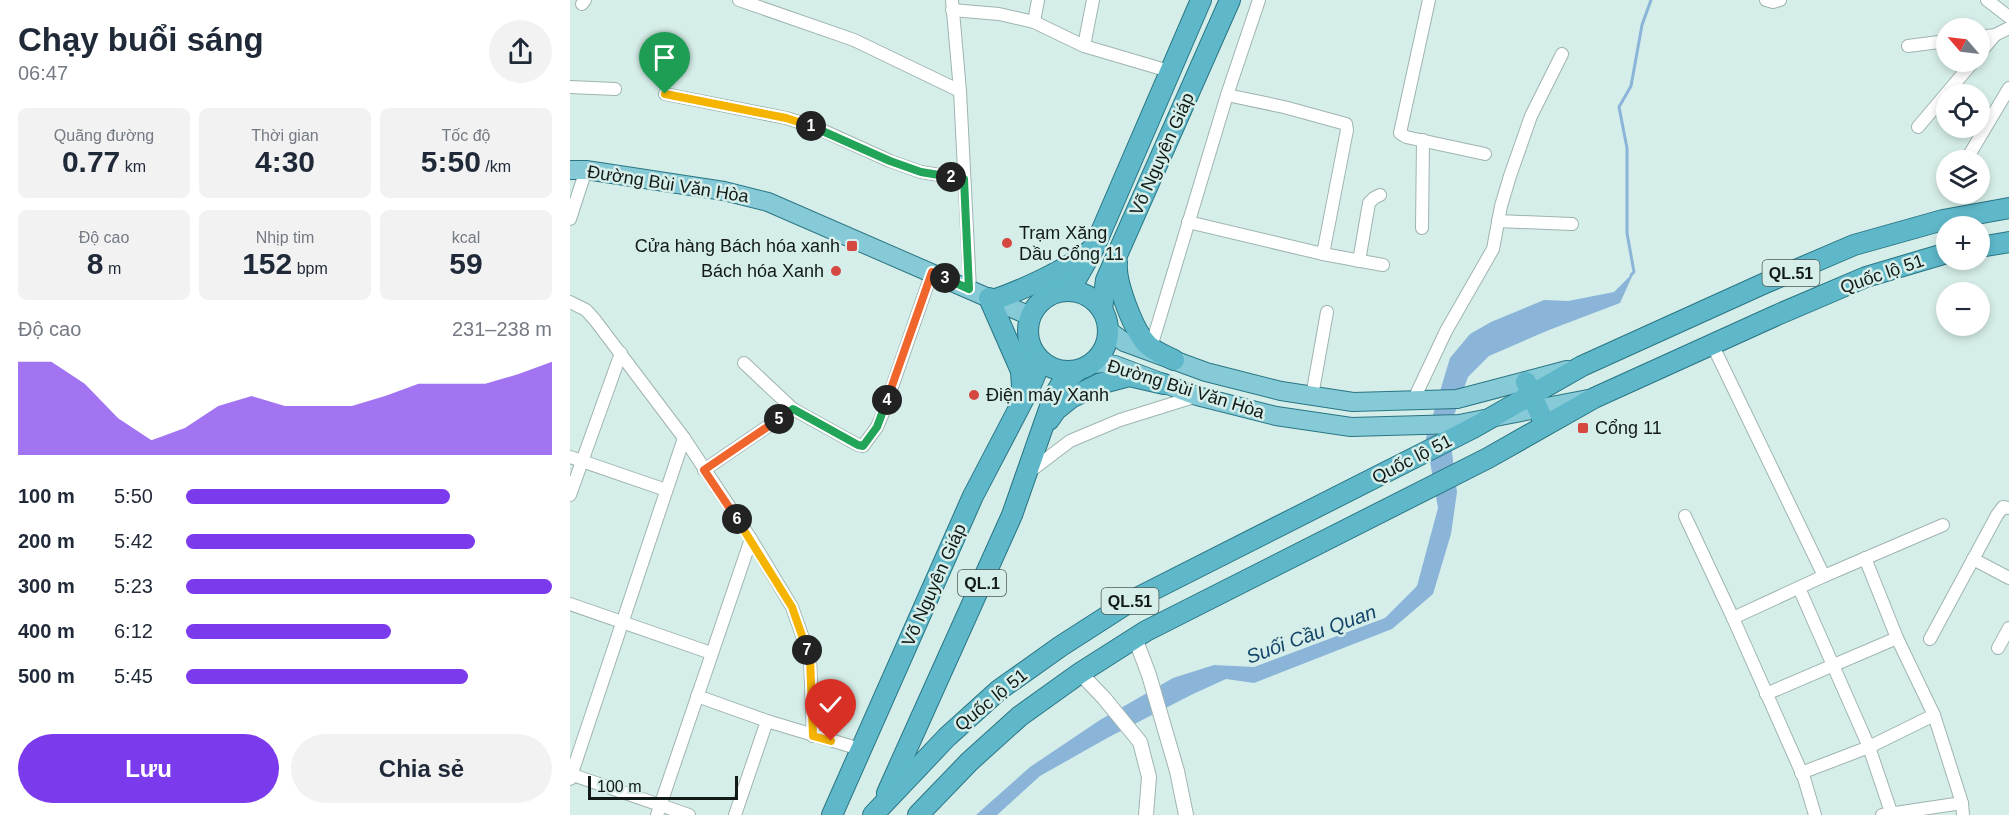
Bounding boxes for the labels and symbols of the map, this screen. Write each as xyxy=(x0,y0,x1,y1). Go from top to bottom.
north arrow xyxy=(1936,18,1990,72)
pin xyxy=(639,32,690,94)
street label: Võ Nguyên Giáp xyxy=(1126,90,1198,218)
pin: 1 xyxy=(796,111,826,141)
street label: Đường Bùi Văn Hòa xyxy=(586,161,751,207)
pin: 2 xyxy=(936,162,966,192)
place label: Trạm Xăng Dầu Cổng 11 xyxy=(1019,223,1124,264)
place label: Cửa hàng Bách hóa xanh xyxy=(635,236,840,256)
marker: Trạm Xăng Dầu Cổng 11 xyxy=(1000,236,1014,250)
marker: Cửa hàng Bách hóa xanh xyxy=(845,239,859,253)
street label: Quốc lộ 51 xyxy=(1838,250,1926,298)
road number: QL.51 xyxy=(1762,260,1820,286)
place label: Bách hóa Xanh xyxy=(701,261,824,281)
pin: 3 xyxy=(930,263,960,293)
marker: Bách hóa Xanh xyxy=(829,264,843,278)
street label: Đường Bùi Văn Hòa xyxy=(1105,356,1268,423)
pin: 4 xyxy=(872,385,902,415)
place label: Điện máy Xanh xyxy=(986,385,1109,405)
marker: Điện máy Xanh xyxy=(967,388,981,402)
pin: 5 xyxy=(764,404,794,434)
place label: Cổng 11 xyxy=(1595,418,1662,438)
marker: Cổng 11 xyxy=(1576,421,1590,435)
street label: Quốc lộ 51 xyxy=(1369,430,1455,488)
pin: 6 xyxy=(722,504,752,534)
street label: Võ Nguyên Giáp xyxy=(898,521,970,649)
road number: QL.1 xyxy=(958,570,1006,596)
road number: QL.51 xyxy=(1102,588,1158,614)
water label: Suối Cầu Quan xyxy=(1243,600,1379,668)
pin: 7 xyxy=(792,635,822,665)
street label: Quốc lộ 51 xyxy=(951,665,1031,735)
pin xyxy=(805,679,856,741)
scale bar xyxy=(588,773,738,800)

